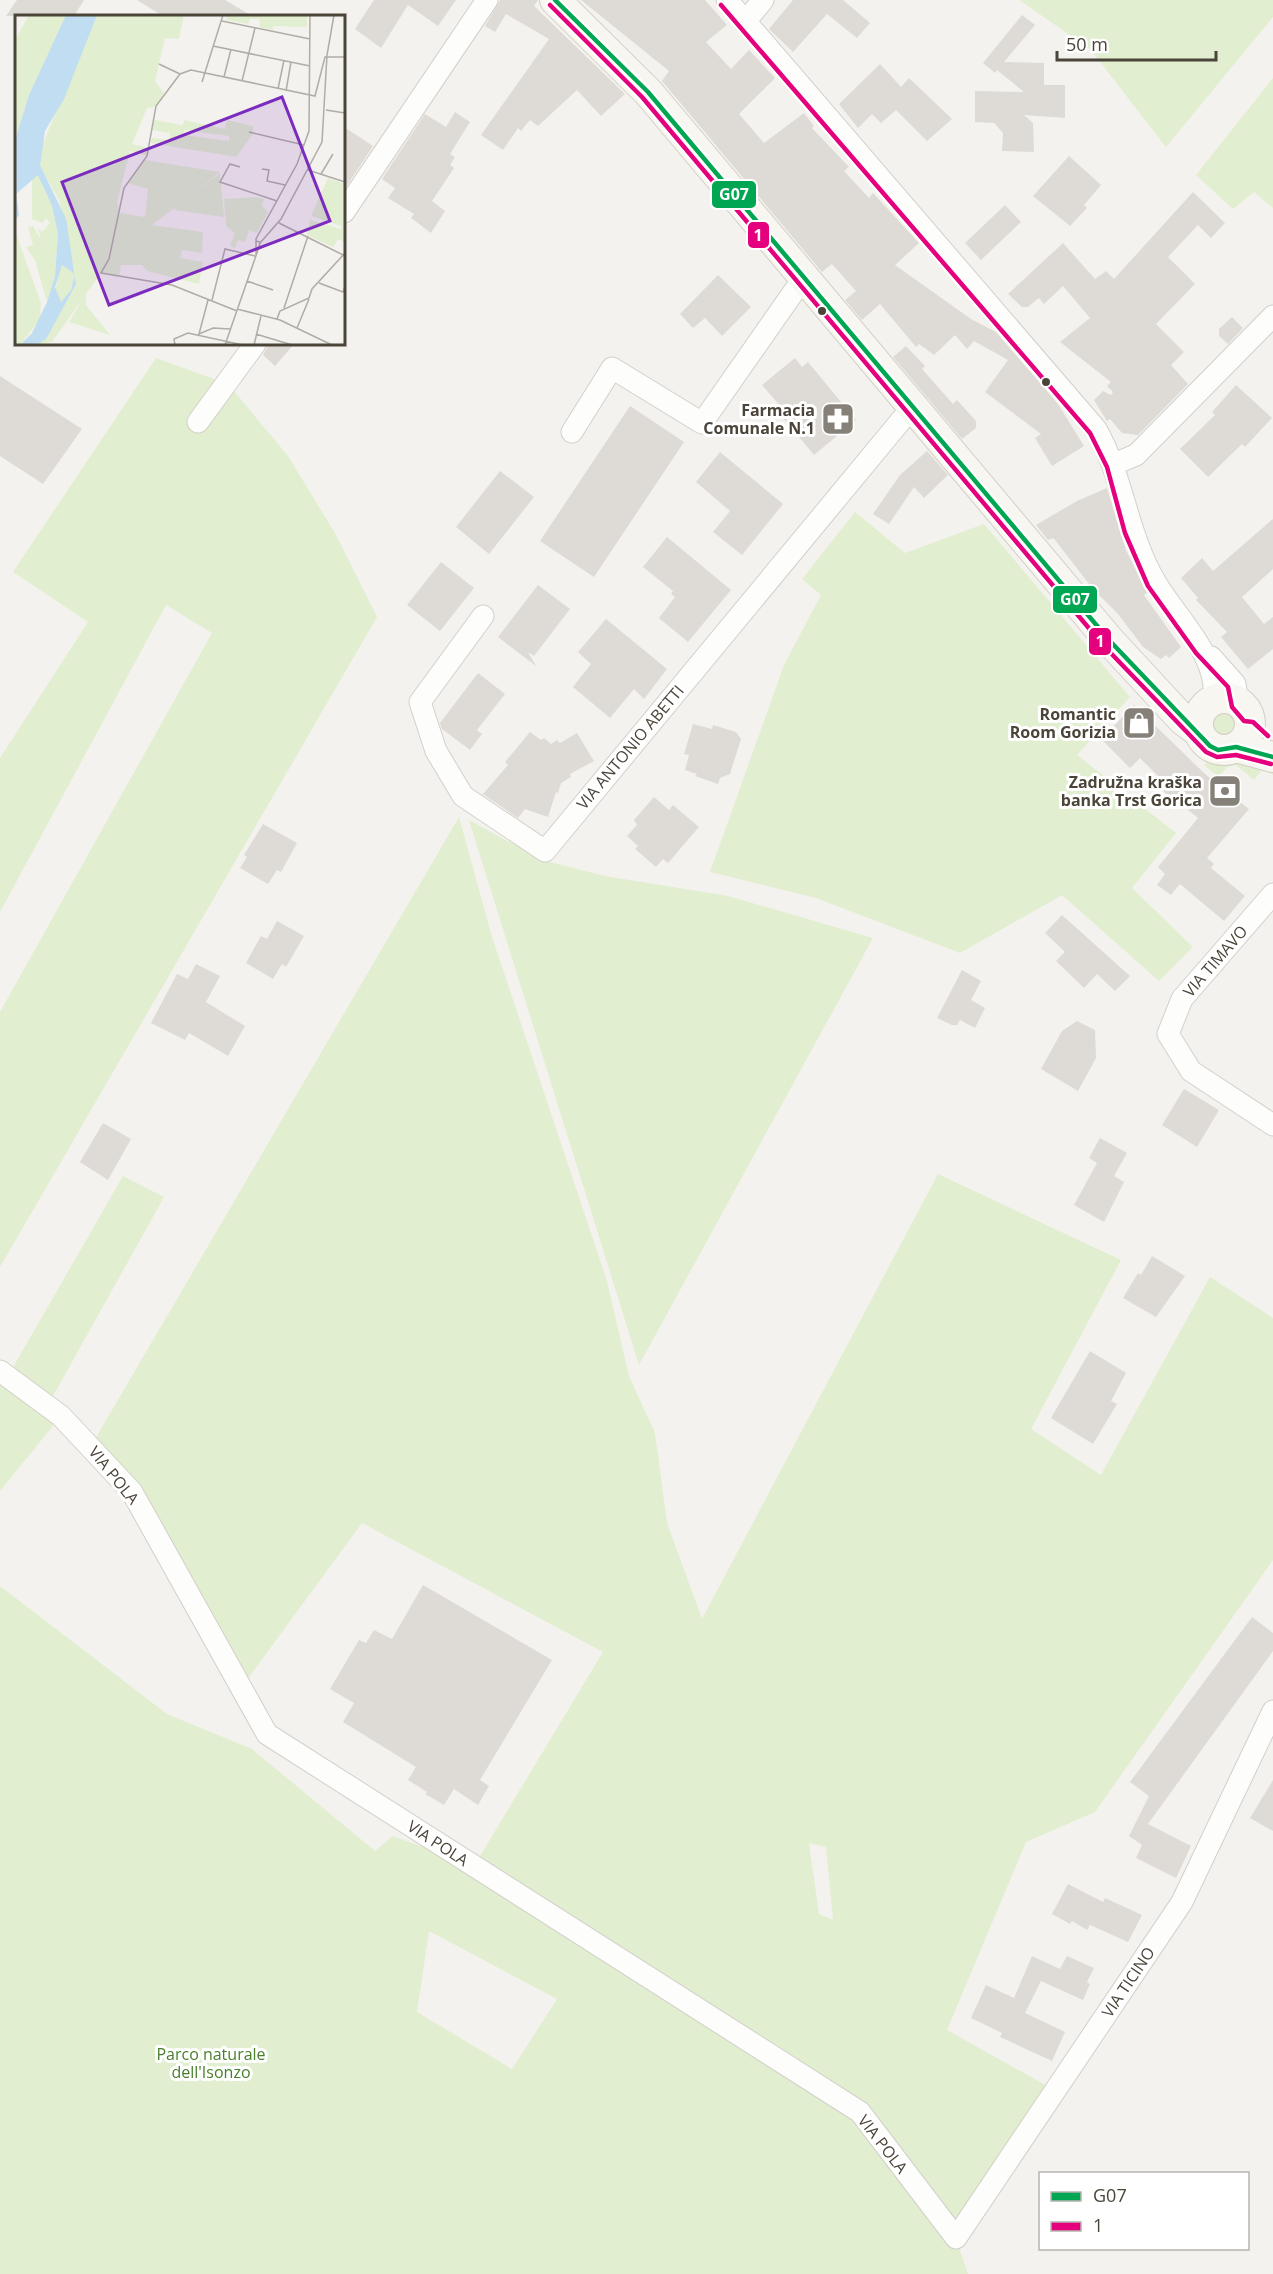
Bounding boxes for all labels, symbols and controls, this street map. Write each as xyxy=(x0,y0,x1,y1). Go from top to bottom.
inset map xyxy=(15,15,345,345)
scale bar xyxy=(1057,24,1216,62)
text: 50 m xyxy=(1066,32,1108,56)
line badge: G07 xyxy=(711,180,757,209)
text: G07 xyxy=(719,183,749,205)
line badge: 1 xyxy=(747,221,770,249)
text: 1 xyxy=(753,224,763,246)
unlabelled marker xyxy=(816,305,828,317)
unlabelled marker xyxy=(1040,376,1052,388)
place label: Farmacia Comunale N.1 xyxy=(703,399,815,439)
pharmacy icon: Farmacia Comunale N.1 xyxy=(820,401,856,437)
line badge: G07 xyxy=(1052,585,1098,614)
text: G07 xyxy=(1060,588,1090,610)
line badge: 1 xyxy=(1088,627,1112,656)
text: 1 xyxy=(1095,630,1105,652)
street label: VIA ANTONIO ABETTI xyxy=(571,680,689,814)
place label: Romantic Room Gorizia xyxy=(1010,703,1116,743)
shop icon: Romantic Room Gorizia xyxy=(1121,705,1157,741)
place label: Zadružna kraška banka Trst Gorica xyxy=(1061,771,1202,811)
bank icon: Zadružna kraška banka Trst Gorica xyxy=(1207,773,1243,809)
street label: VIA TIMAVO xyxy=(1178,921,1252,1001)
street label: VIA POLA xyxy=(84,1441,145,1509)
street label: VIA POLA xyxy=(403,1815,474,1871)
street label: VIA TICINO xyxy=(1096,1942,1160,2022)
park label: Parco naturale dell'Isonzo xyxy=(156,2043,266,2083)
street label: VIA POLA xyxy=(853,2110,913,2179)
legend xyxy=(1039,2172,1249,2250)
text: G07 xyxy=(1093,2183,1127,2207)
text: 1 xyxy=(1093,2213,1103,2237)

